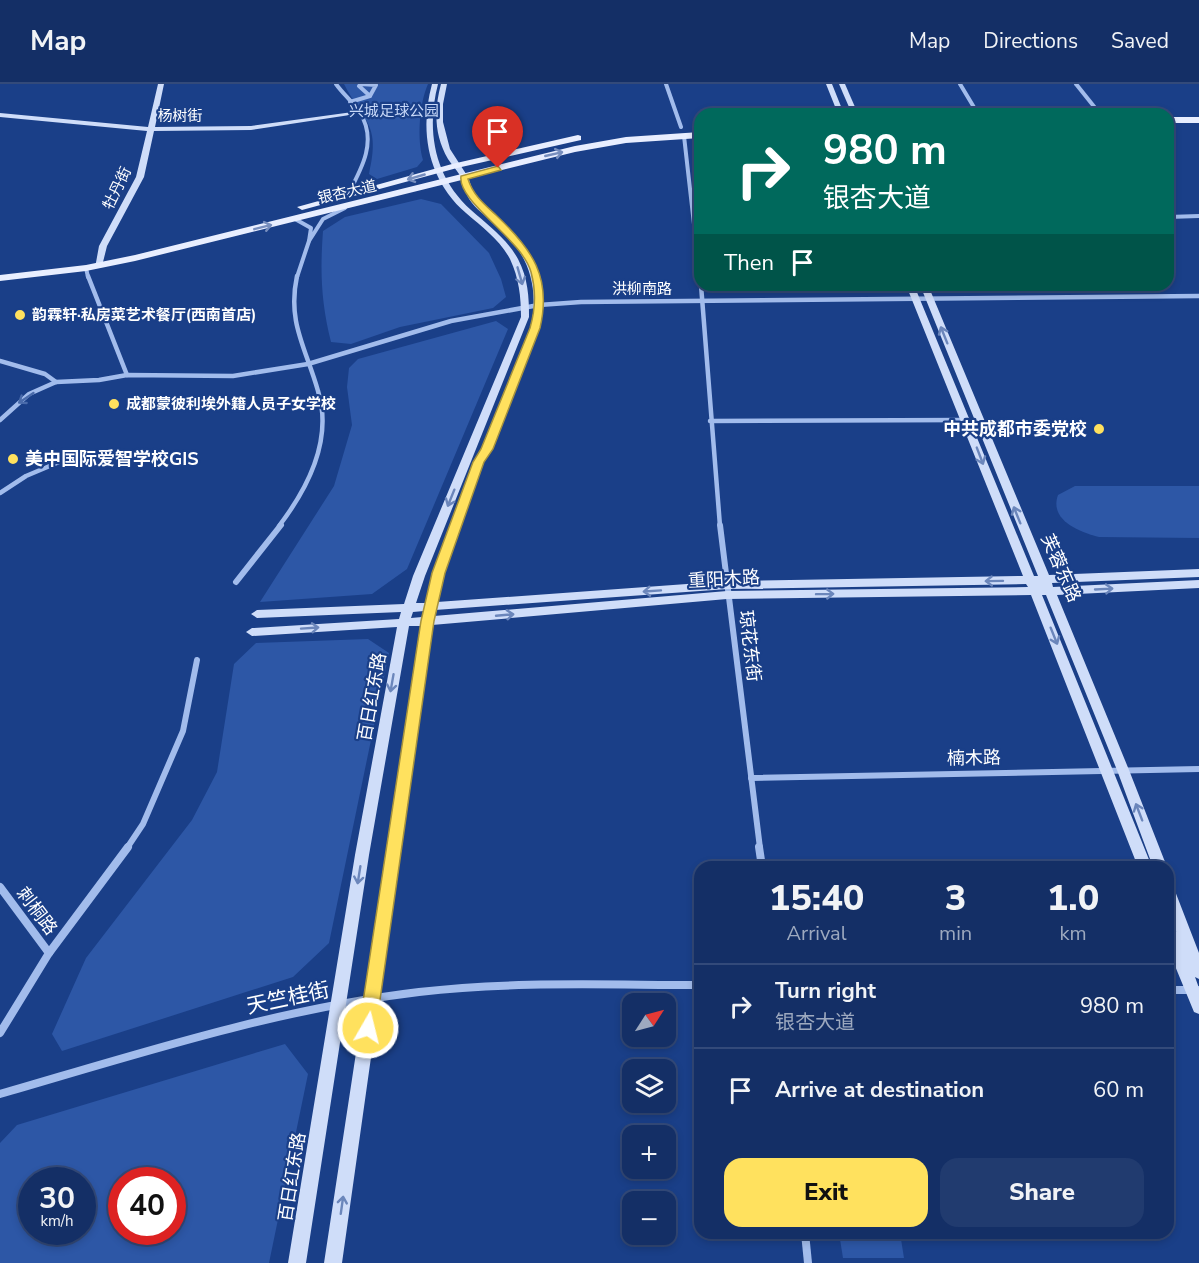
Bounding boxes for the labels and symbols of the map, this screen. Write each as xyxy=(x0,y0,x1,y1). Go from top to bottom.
park label: 兴城足球公园 xyxy=(349,101,439,121)
street label: 杨树街 xyxy=(157,106,203,126)
pin xyxy=(472,106,523,168)
one-way arrow xyxy=(544,147,563,159)
street label: 牡丹街 xyxy=(98,163,136,213)
one-way arrow xyxy=(407,172,426,183)
street label: 银杏大道 xyxy=(316,176,378,208)
one-way arrow xyxy=(253,220,272,232)
one-way arrow xyxy=(515,266,526,285)
street label: 洪柳南路 xyxy=(612,279,672,299)
place label: 韵霖轩·私房菜艺术餐厅(西南首店) xyxy=(32,305,256,325)
marker: 韵霖轩·私房菜艺术餐厅(西南首店) xyxy=(13,308,27,322)
one-way arrow xyxy=(937,326,948,345)
one-way arrow xyxy=(17,391,34,404)
place label: 成都蒙彼利埃外籍人员子女学校 xyxy=(126,394,336,414)
marker: 成都蒙彼利埃外籍人员子女学校 xyxy=(107,397,121,411)
place label: 中共成都市委党校 xyxy=(943,417,1087,441)
marker: 中共成都市委党校 xyxy=(1092,422,1106,436)
one-way arrow xyxy=(975,446,986,465)
place label: 美中国际爱智学校GIS xyxy=(25,447,199,471)
marker: 美中国际爱智学校GIS xyxy=(6,452,20,466)
one-way arrow xyxy=(445,488,456,506)
one-way arrow xyxy=(1011,507,1022,525)
street label: 芙蓉东路 xyxy=(1035,530,1087,606)
street label: 重阳木路 xyxy=(687,565,761,593)
one-way arrow xyxy=(984,575,1004,586)
one-way arrow xyxy=(1093,583,1113,594)
one-way arrow xyxy=(642,585,662,596)
one-way arrow xyxy=(814,588,834,600)
one-way arrow xyxy=(494,609,514,620)
street label: 琼花东街 xyxy=(734,609,766,683)
one-way arrow xyxy=(300,622,320,633)
one-way arrow xyxy=(1049,626,1060,645)
street label: 百日红东路 xyxy=(352,651,392,743)
one-way arrow xyxy=(387,673,398,692)
street label: 楠木路 xyxy=(947,746,1001,770)
one-way arrow xyxy=(1133,803,1144,822)
one-way arrow xyxy=(353,865,364,884)
street label: 刺桐路 xyxy=(11,882,63,940)
street label: 天竺桂街 xyxy=(244,976,332,1020)
north arrow xyxy=(622,993,676,1047)
position arrow xyxy=(336,996,400,1060)
street label: 百日红东路 xyxy=(273,1131,311,1223)
speed limit sign: 40 xyxy=(108,1167,186,1245)
one-way arrow xyxy=(336,1196,347,1216)

